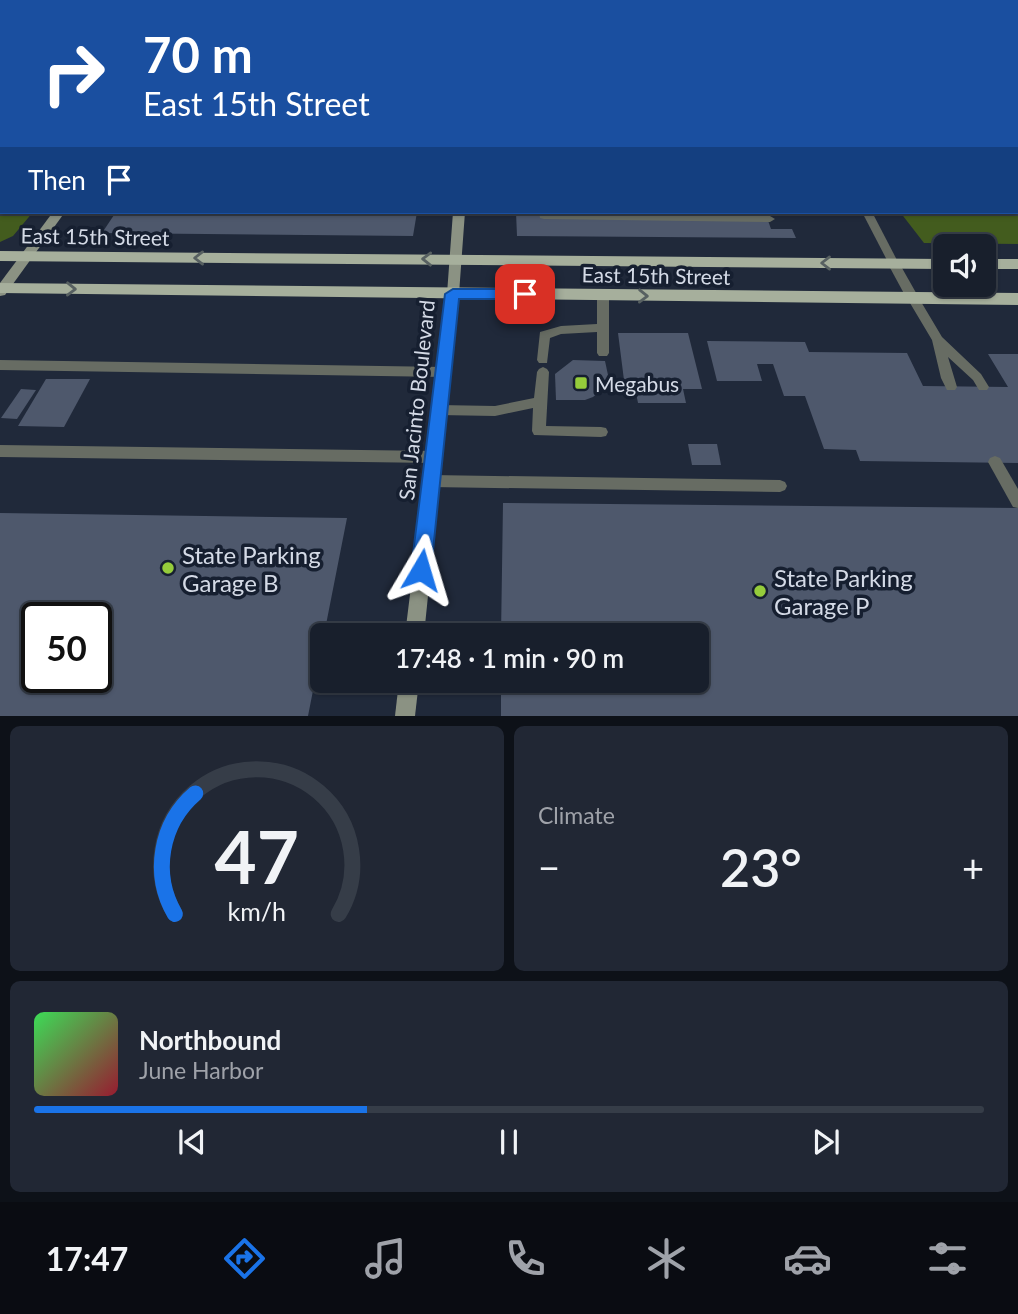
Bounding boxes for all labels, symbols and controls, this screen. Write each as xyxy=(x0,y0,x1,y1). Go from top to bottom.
text: 70 m xyxy=(143,25,253,83)
icon: right xyxy=(28,28,119,119)
text: East 15th Street xyxy=(143,84,370,123)
icon: arrive xyxy=(100,161,138,199)
text: Then xyxy=(28,164,86,196)
street label: East 15th Street xyxy=(20,222,170,250)
map controls xyxy=(933,234,996,297)
button: sound xyxy=(933,234,996,297)
one-way arrow xyxy=(193,250,204,266)
one-way arrow xyxy=(421,251,431,267)
one-way arrow xyxy=(820,255,830,271)
street label: East 15th Street xyxy=(581,261,731,289)
pin xyxy=(495,264,555,324)
icon: arrive xyxy=(506,275,544,313)
one-way arrow xyxy=(66,281,77,297)
one-way arrow xyxy=(639,288,649,304)
street label: San Jacinto Boulevard xyxy=(393,299,439,501)
place label: Megabus xyxy=(595,371,679,396)
marker: Megabus xyxy=(573,375,589,391)
position arrow xyxy=(384,533,458,607)
place label: State Parking Garage B xyxy=(182,540,321,597)
marker: State Parking Garage B xyxy=(160,560,176,576)
place label: State Parking Garage P xyxy=(774,563,913,620)
marker: State Parking Garage P xyxy=(752,583,768,599)
speed limit sign: 50 xyxy=(21,602,112,693)
text: 17:48 · 1 min · 90 m xyxy=(395,642,624,674)
text: Climate xyxy=(538,801,615,829)
text: 47 xyxy=(215,813,299,901)
text: 23° xyxy=(720,836,802,898)
text: − xyxy=(538,844,560,890)
text: + xyxy=(962,844,984,890)
text: km/h xyxy=(228,896,286,926)
text: Northbound xyxy=(139,1024,281,1056)
text: June Harbor xyxy=(139,1056,263,1084)
icon: previous xyxy=(173,1123,211,1161)
icon: pause xyxy=(490,1123,528,1161)
icon: next xyxy=(807,1123,845,1161)
icon: directions xyxy=(220,1234,269,1283)
icon: music xyxy=(361,1234,410,1283)
icon: phone xyxy=(501,1234,550,1283)
icon: climate xyxy=(642,1234,691,1283)
icon: car xyxy=(783,1234,832,1283)
icon: filters xyxy=(923,1234,972,1283)
text: 17:47 xyxy=(46,1239,128,1278)

